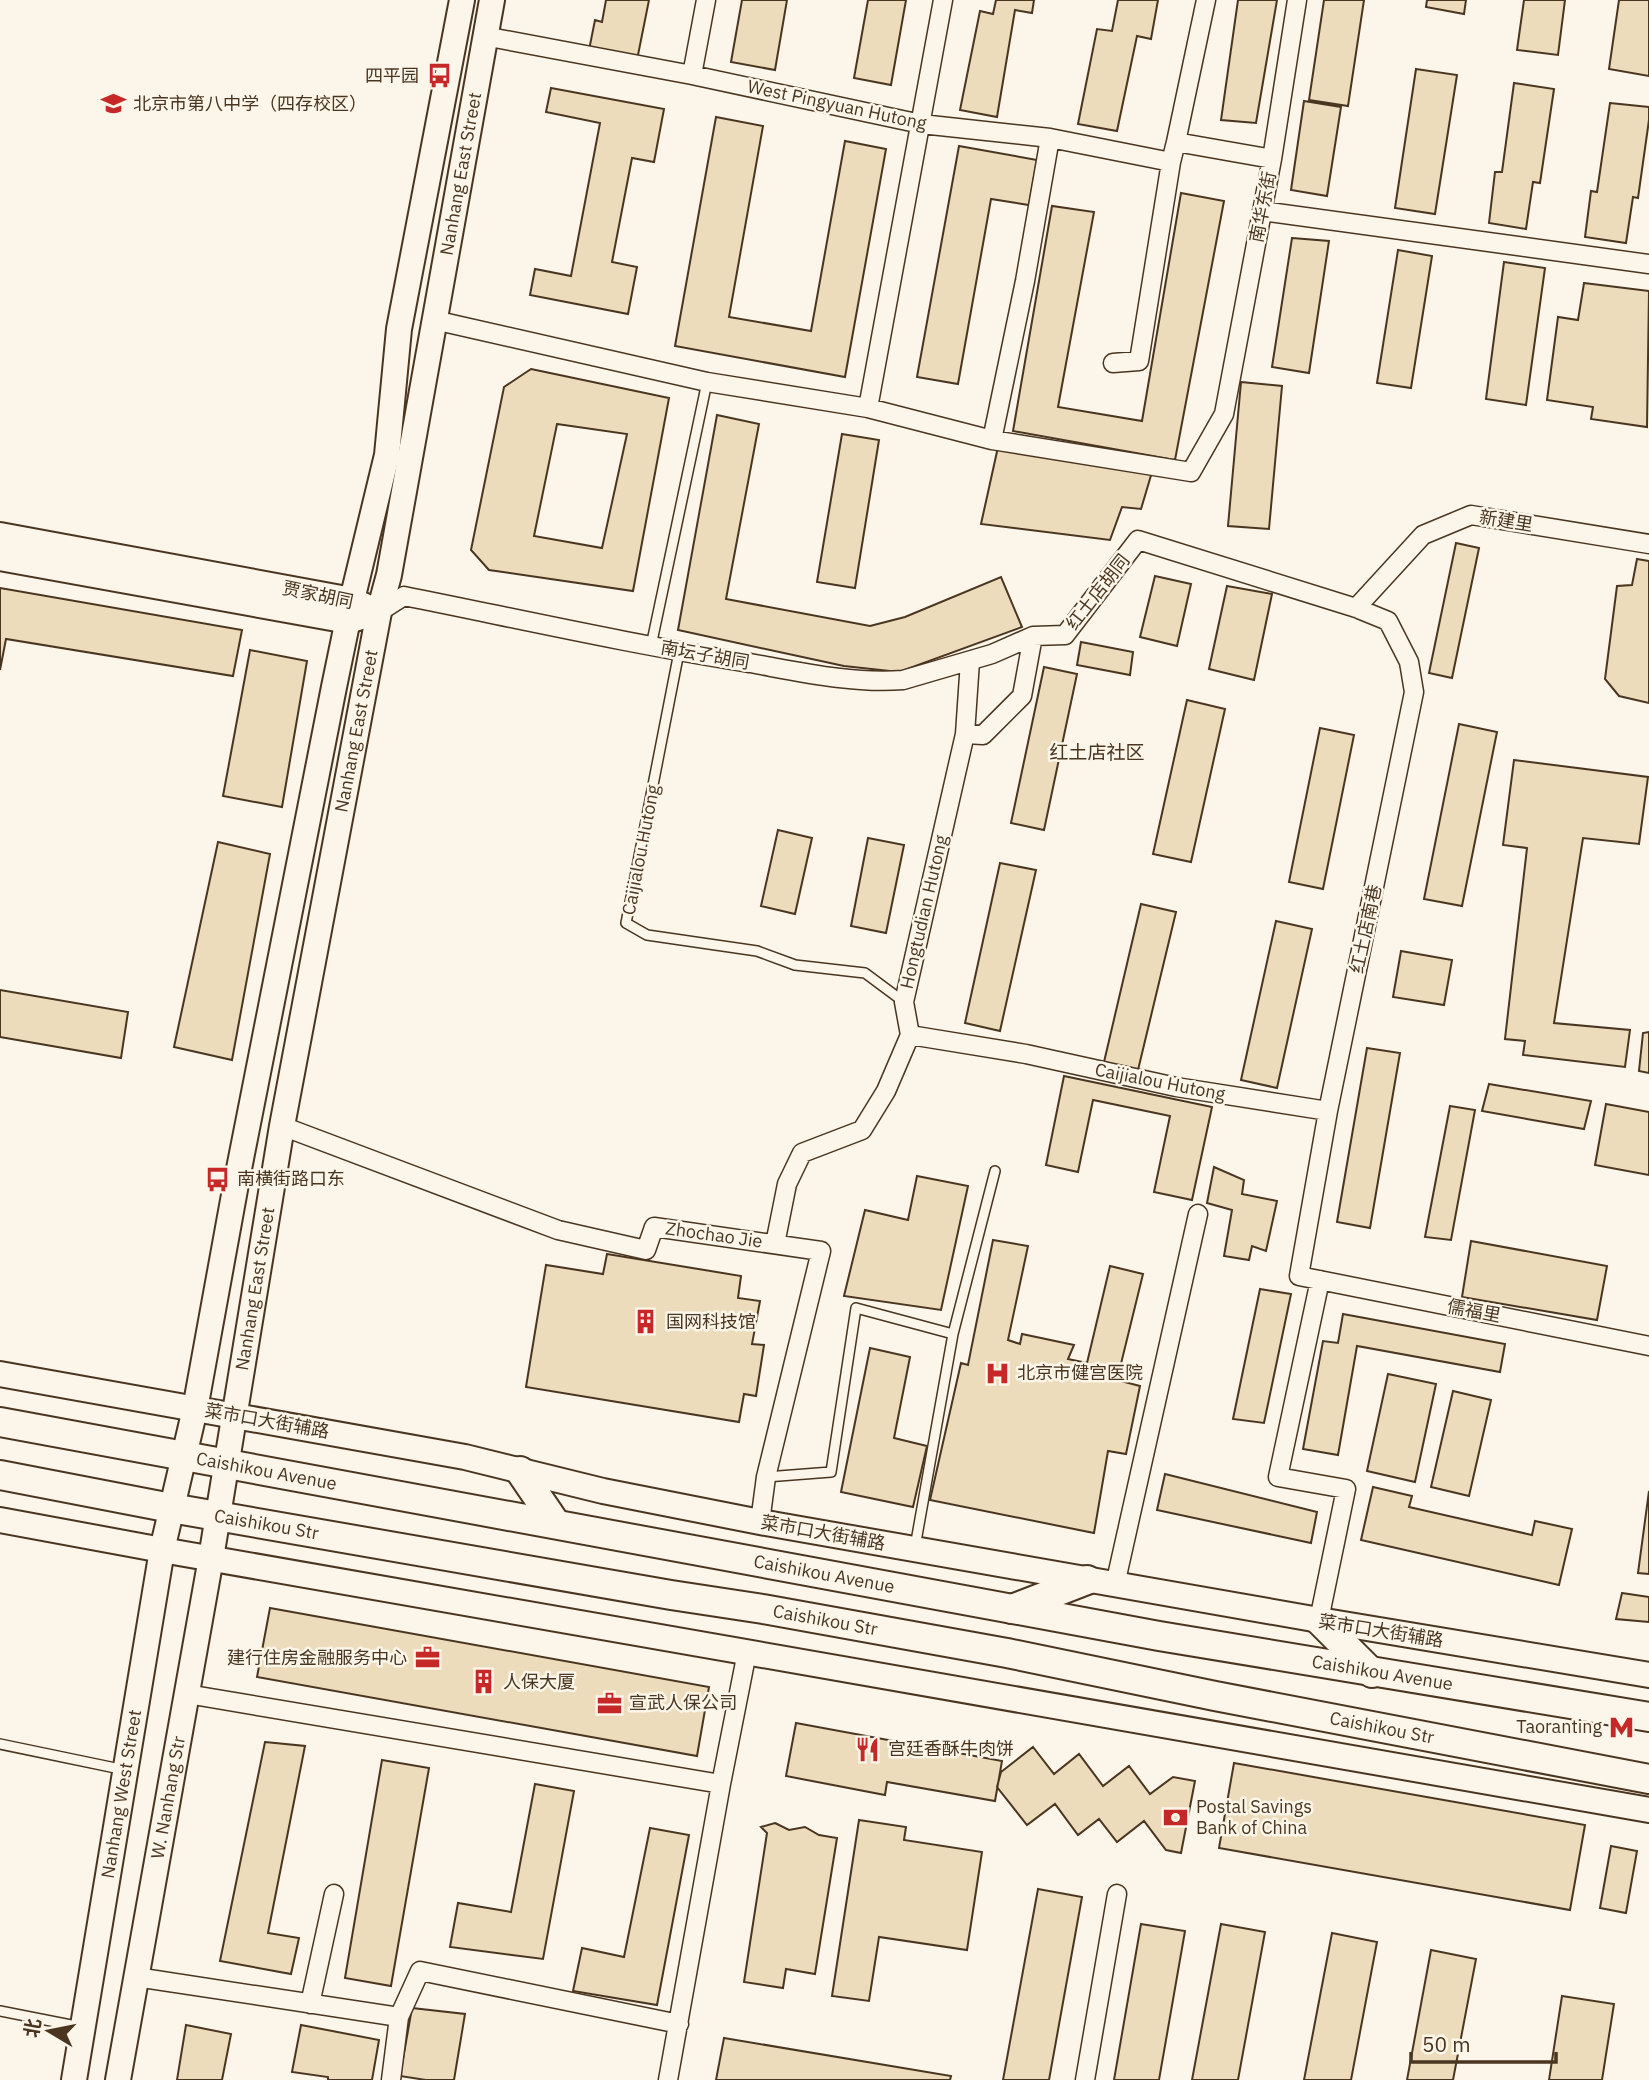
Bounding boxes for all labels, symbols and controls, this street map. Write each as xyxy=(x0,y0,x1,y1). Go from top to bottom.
bus stop icon: 四平园 xyxy=(425,62,453,90)
place label: 四平园 xyxy=(365,64,419,87)
street label: West Pingyuan Hutong xyxy=(746,74,929,135)
school or university icon: 北京市第八中学（四存校区） xyxy=(99,90,127,118)
street label: Nanhang East Street xyxy=(434,90,486,257)
place label: 北京市第八中学（四存校区） xyxy=(133,92,367,115)
street label: 南华东街 xyxy=(1244,169,1281,244)
street label: 新建里 xyxy=(1478,505,1535,536)
street label: 红土店胡同 xyxy=(1061,549,1134,634)
street label: 贾家胡同 xyxy=(280,576,356,613)
street label: 南坛子胡同 xyxy=(659,635,751,674)
street label: Nanhang East Street xyxy=(329,648,383,814)
district label: 红土店社区 xyxy=(1049,740,1145,764)
street label: Caijialou Hutong xyxy=(617,782,665,917)
street label: Hongtudian Hutong xyxy=(895,832,952,991)
street label: 红土店南巷 xyxy=(1345,882,1386,975)
street label: Caijialou Hutong xyxy=(1093,1058,1228,1106)
bus stop icon: 南横街路口东 xyxy=(203,1165,231,1193)
place label: 南横街路口东 xyxy=(237,1167,345,1190)
street label: Nanhang East Street xyxy=(230,1205,279,1372)
street label: Zhochao Jie xyxy=(664,1216,764,1253)
street label: 儒福里 xyxy=(1445,1294,1503,1327)
building icon: 国网科技馆 xyxy=(632,1308,660,1336)
place label: 国网科技馆 xyxy=(666,1310,756,1333)
hospital icon: 北京市健宫医院 xyxy=(983,1359,1011,1387)
place label: 北京市健宫医院 xyxy=(1017,1361,1143,1384)
street label: 菜市口大街辅路 xyxy=(203,1398,331,1443)
street label: Caishikou Avenue xyxy=(194,1446,339,1495)
street label: Caishikou Str xyxy=(212,1504,321,1545)
street label: 菜市口大街辅路 xyxy=(759,1510,887,1555)
street label: Caishikou Avenue xyxy=(752,1549,897,1598)
street label: Caishikou Str xyxy=(771,1599,880,1641)
street label: 菜市口大街辅路 xyxy=(1317,1609,1445,1652)
office icon: 建行住房金融服务中心 xyxy=(413,1644,441,1672)
place label: 建行住房金融服务中心 xyxy=(227,1646,407,1669)
street label: Caishikou Avenue xyxy=(1310,1649,1455,1695)
building icon: 人保大厦 xyxy=(469,1668,497,1696)
place label: 人保大厦 xyxy=(503,1670,575,1693)
office icon: 宣武人保公司 xyxy=(595,1689,623,1717)
place label: 宣武人保公司 xyxy=(629,1691,737,1714)
street label: Caishikou Str xyxy=(1328,1706,1437,1749)
street label: Nanhang West Street xyxy=(96,1708,146,1880)
metro station icon: Taoranting xyxy=(1608,1713,1636,1741)
place label: Taoranting xyxy=(1516,1715,1602,1738)
street label: W. Nanhang Str xyxy=(146,1734,190,1861)
restaurant icon: 宫廷香酥牛肉饼 xyxy=(854,1735,882,1763)
place label: 宫廷香酥牛肉饼 xyxy=(888,1737,1014,1760)
place label: Postal Savings Bank of China xyxy=(1196,1795,1312,1839)
bank icon: Postal Savings Bank of China xyxy=(1162,1803,1190,1831)
north arrow xyxy=(14,1996,84,2066)
text: 北 xyxy=(19,2017,46,2039)
scale bar xyxy=(1411,2021,1556,2064)
text: 50 m xyxy=(1422,2030,1471,2058)

